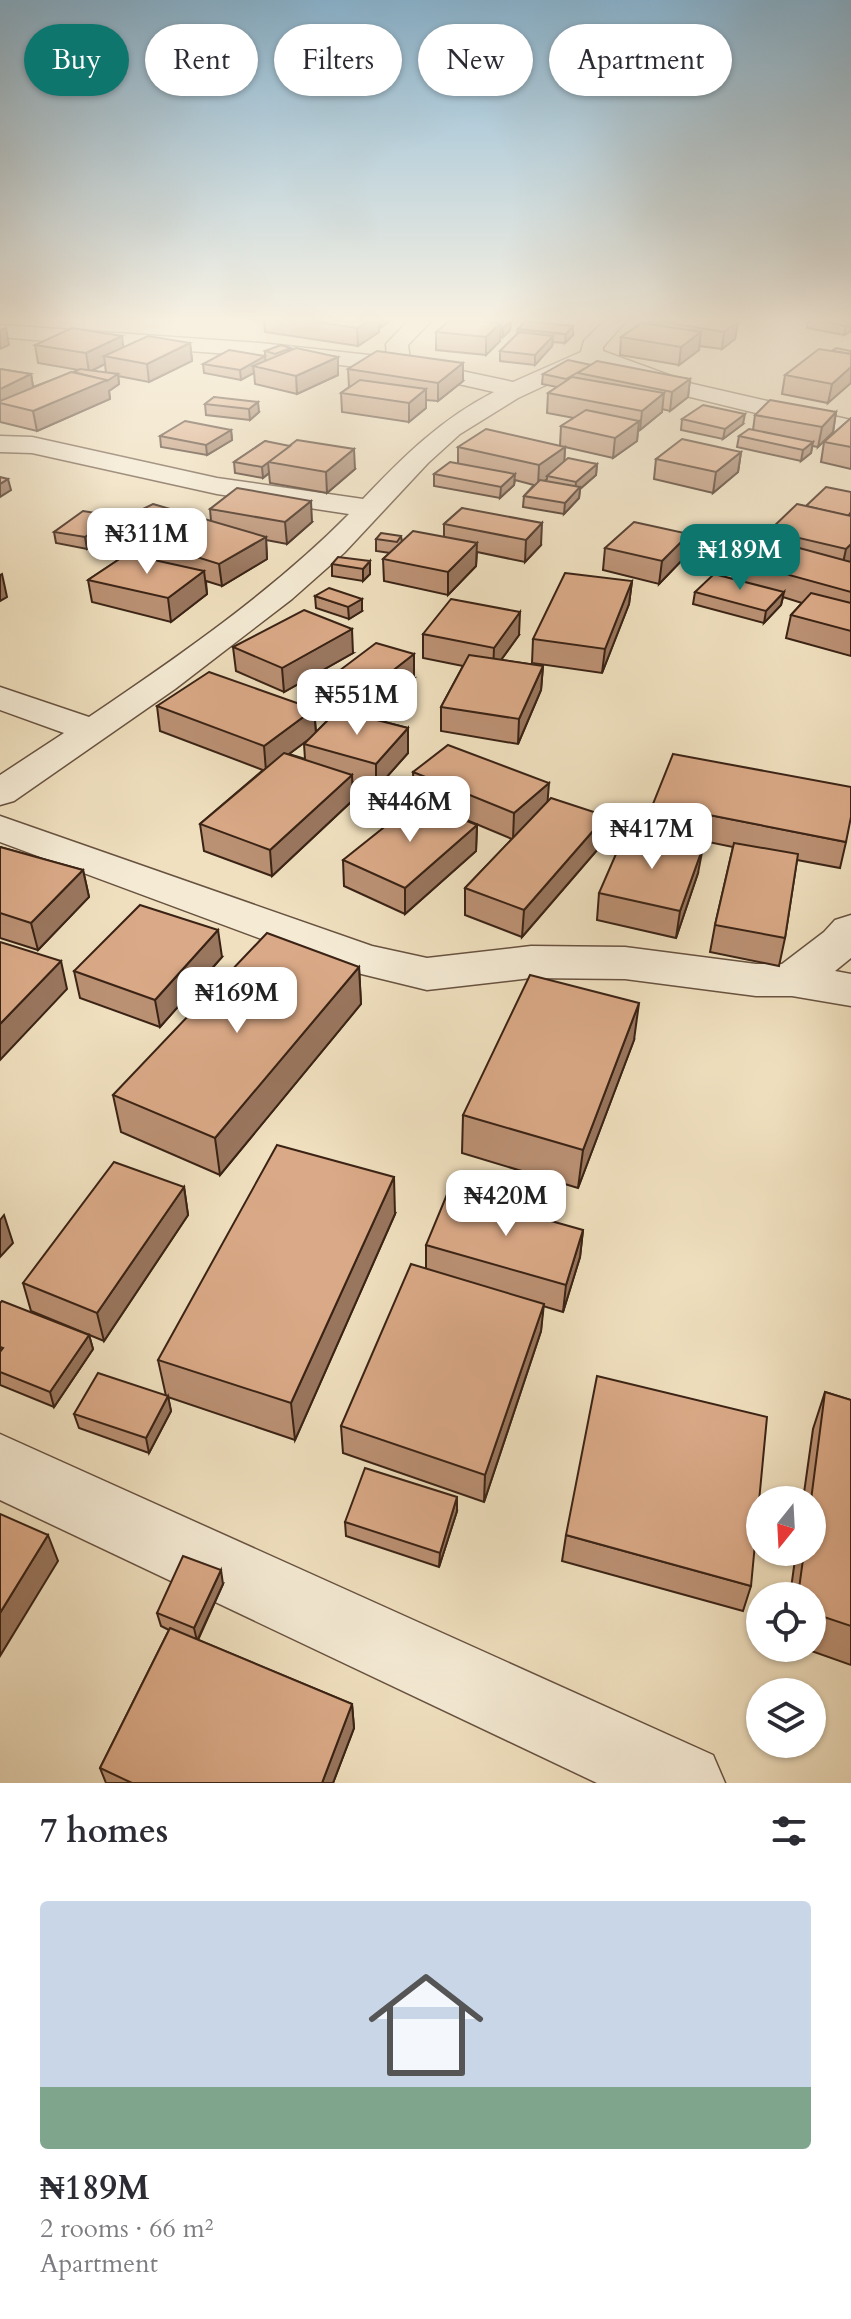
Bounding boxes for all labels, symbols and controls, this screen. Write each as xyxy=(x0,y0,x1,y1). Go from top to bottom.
chip: Buy xyxy=(24,24,129,96)
chip: Rent xyxy=(145,24,258,96)
chip: Filters xyxy=(274,24,402,96)
chip: New xyxy=(418,24,533,96)
chip: Apartment xyxy=(549,24,732,96)
pin: ₦311M xyxy=(91,508,203,576)
text: ₦311M xyxy=(105,516,189,551)
pin: ₦189M xyxy=(684,524,796,592)
text: ₦189M xyxy=(698,532,782,567)
pin: ₦551M xyxy=(301,669,413,737)
text: ₦551M xyxy=(315,677,399,712)
pin: ₦446M xyxy=(354,776,466,844)
text: ₦446M xyxy=(368,784,452,819)
pin: ₦417M xyxy=(596,803,708,871)
text: ₦417M xyxy=(610,811,694,846)
pin: ₦169M xyxy=(181,967,293,1035)
text: ₦169M xyxy=(195,975,279,1010)
pin: ₦420M xyxy=(450,1170,562,1238)
text: ₦420M xyxy=(464,1178,548,1213)
north arrow xyxy=(746,1486,826,1566)
map controls xyxy=(746,1486,826,1758)
button: locate xyxy=(746,1582,826,1662)
button: layers xyxy=(746,1678,826,1758)
text: 7 homes xyxy=(40,1808,168,1854)
icon: filters xyxy=(767,1809,811,1853)
icon: home xyxy=(354,1953,498,2097)
text: ₦189M xyxy=(40,2165,150,2211)
text: 2 rooms · 66 m² xyxy=(40,2211,213,2246)
text: Apartment xyxy=(40,2246,158,2281)

